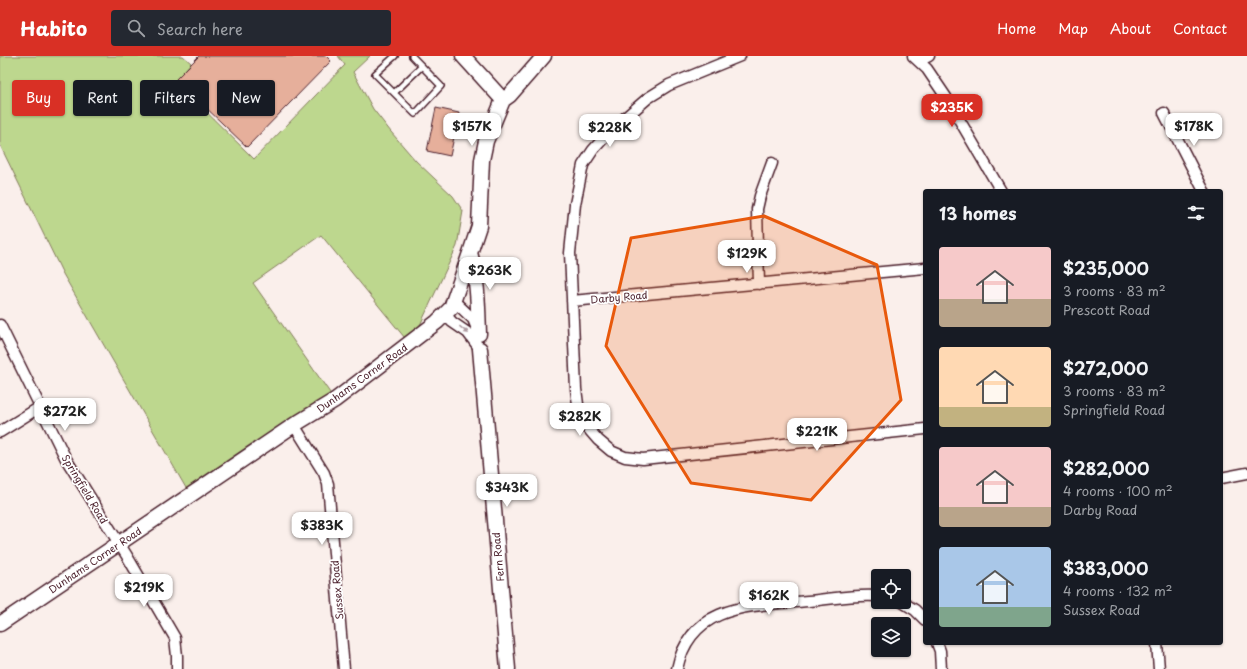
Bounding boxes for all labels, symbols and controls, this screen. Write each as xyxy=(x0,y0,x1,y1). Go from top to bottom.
search box xyxy=(111,10,391,46)
text: Habito xyxy=(20,14,87,42)
icon: search xyxy=(125,17,147,39)
text: Search here xyxy=(157,17,243,40)
text: Home xyxy=(997,18,1036,39)
text: Map xyxy=(1058,18,1088,39)
text: About xyxy=(1110,18,1151,39)
text: Contact xyxy=(1173,18,1227,39)
chip: Buy xyxy=(12,80,65,116)
chip: Rent xyxy=(73,80,132,116)
chip: Filters xyxy=(140,80,209,116)
chip: New xyxy=(217,80,275,116)
pin: $235K xyxy=(924,94,980,128)
text: $235K xyxy=(930,97,974,116)
pin: $157K xyxy=(444,113,500,147)
pin: $178K xyxy=(1166,113,1222,147)
pin: $228K xyxy=(582,114,638,148)
text: $157K xyxy=(452,116,492,135)
text: $178K xyxy=(1174,116,1214,135)
text: $228K xyxy=(588,117,632,136)
text: 13 homes xyxy=(939,200,1016,226)
icon: filters xyxy=(1185,202,1207,224)
pin: $129K xyxy=(719,240,775,274)
text: $129K xyxy=(727,243,767,262)
text: $235,000 xyxy=(1063,255,1149,281)
pin: $263K xyxy=(462,257,518,291)
text: $263K xyxy=(468,260,512,279)
icon: home xyxy=(971,263,1019,311)
text: 3 rooms · 83 m² xyxy=(1063,281,1166,300)
street label: Darby Road xyxy=(590,287,648,307)
text: Prescott Road xyxy=(1063,300,1150,319)
one-way arrow xyxy=(458,326,469,335)
street label: Dunhams Corner Road xyxy=(313,339,410,416)
text: $272,000 xyxy=(1063,355,1148,381)
icon: home xyxy=(971,363,1019,411)
text: 3 rooms · 83 m² xyxy=(1063,381,1166,400)
pin: $272K xyxy=(37,398,93,432)
text: Springfield Road xyxy=(1063,400,1165,419)
text: $272K xyxy=(43,401,87,420)
pin: $282K xyxy=(552,403,608,437)
text: $282K xyxy=(558,406,602,425)
pin: $221K xyxy=(789,418,845,452)
text: $221K xyxy=(796,421,838,440)
street label: Springfield Road xyxy=(59,451,112,526)
text: $282,000 xyxy=(1063,455,1149,481)
icon: home xyxy=(971,463,1019,511)
pin: $343K xyxy=(479,474,535,508)
text: $343K xyxy=(485,477,529,496)
text: 4 rooms · 100 m² xyxy=(1063,481,1173,500)
text: Darby Road xyxy=(1063,500,1137,519)
pin: $383K xyxy=(294,512,350,546)
text: $383K xyxy=(301,515,343,534)
street label: Dunhams Corner Road xyxy=(45,523,144,596)
street label: Fern Road xyxy=(488,532,507,582)
text: $383,000 xyxy=(1063,555,1148,581)
street label: Sussex Road xyxy=(326,560,347,620)
icon: home xyxy=(971,563,1019,611)
map controls xyxy=(871,569,911,657)
button: locate xyxy=(871,569,911,609)
pin: $219K xyxy=(116,574,172,608)
text: $219K xyxy=(124,577,164,596)
text: 4 rooms · 132 m² xyxy=(1063,581,1173,600)
pin: $162K xyxy=(741,582,797,616)
text: $162K xyxy=(748,585,790,604)
text: Sussex Road xyxy=(1063,600,1140,619)
button: layers xyxy=(871,617,911,657)

